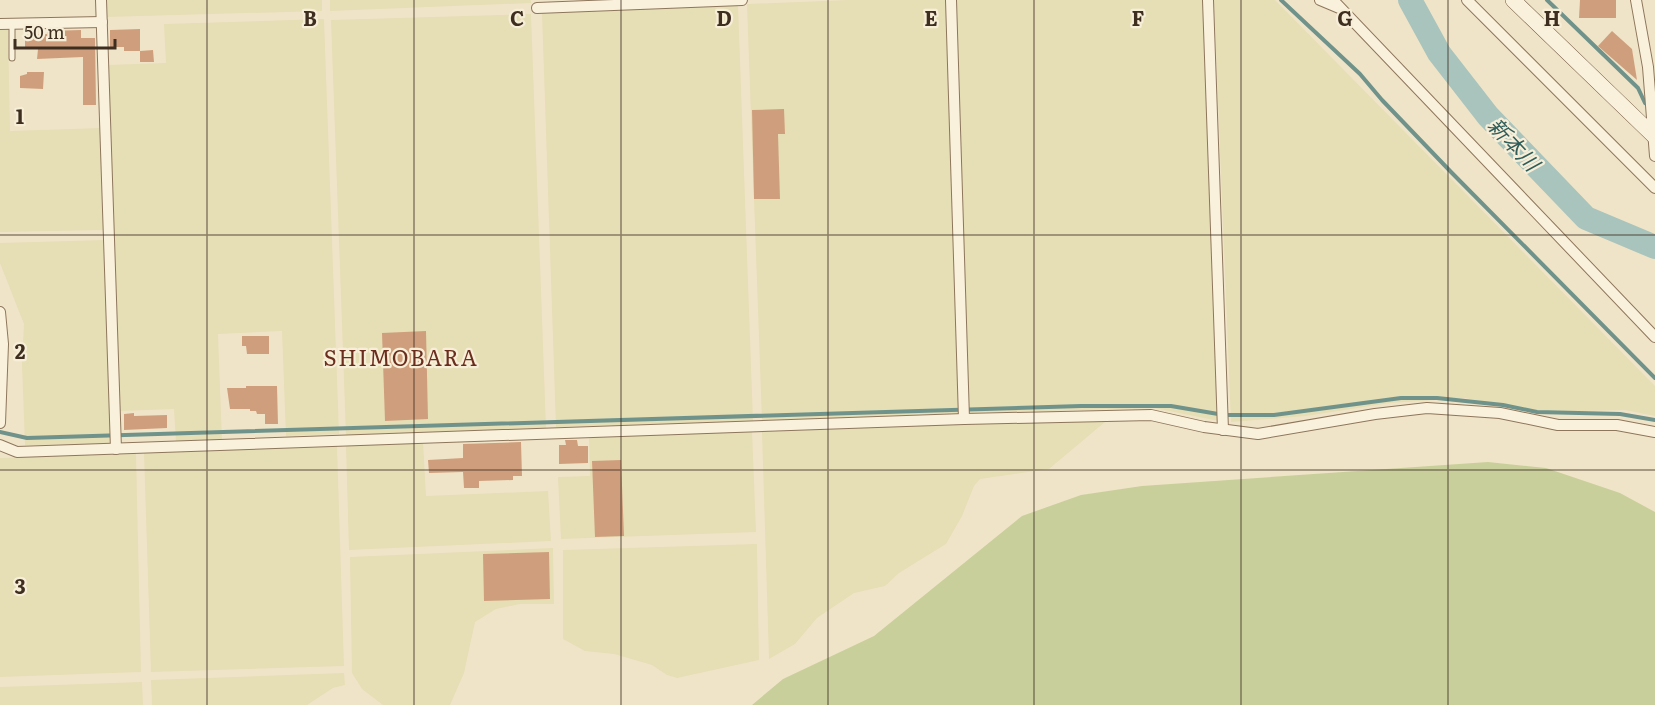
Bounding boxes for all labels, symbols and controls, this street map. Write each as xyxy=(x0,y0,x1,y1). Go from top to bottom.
text: B xyxy=(303,2,317,32)
text: C xyxy=(510,2,524,32)
text: D xyxy=(716,2,732,32)
text: E xyxy=(924,2,938,32)
text: F xyxy=(1132,2,1145,32)
text: G xyxy=(1337,2,1353,32)
text: H xyxy=(1544,2,1560,32)
scale bar xyxy=(15,12,116,50)
text: 50 m xyxy=(24,18,65,45)
text: 1 xyxy=(16,100,24,130)
water label: 新本川 xyxy=(1482,109,1549,178)
text: 2 xyxy=(15,335,26,365)
district label: SHIMOBARA xyxy=(324,340,478,373)
text: 3 xyxy=(14,570,26,600)

